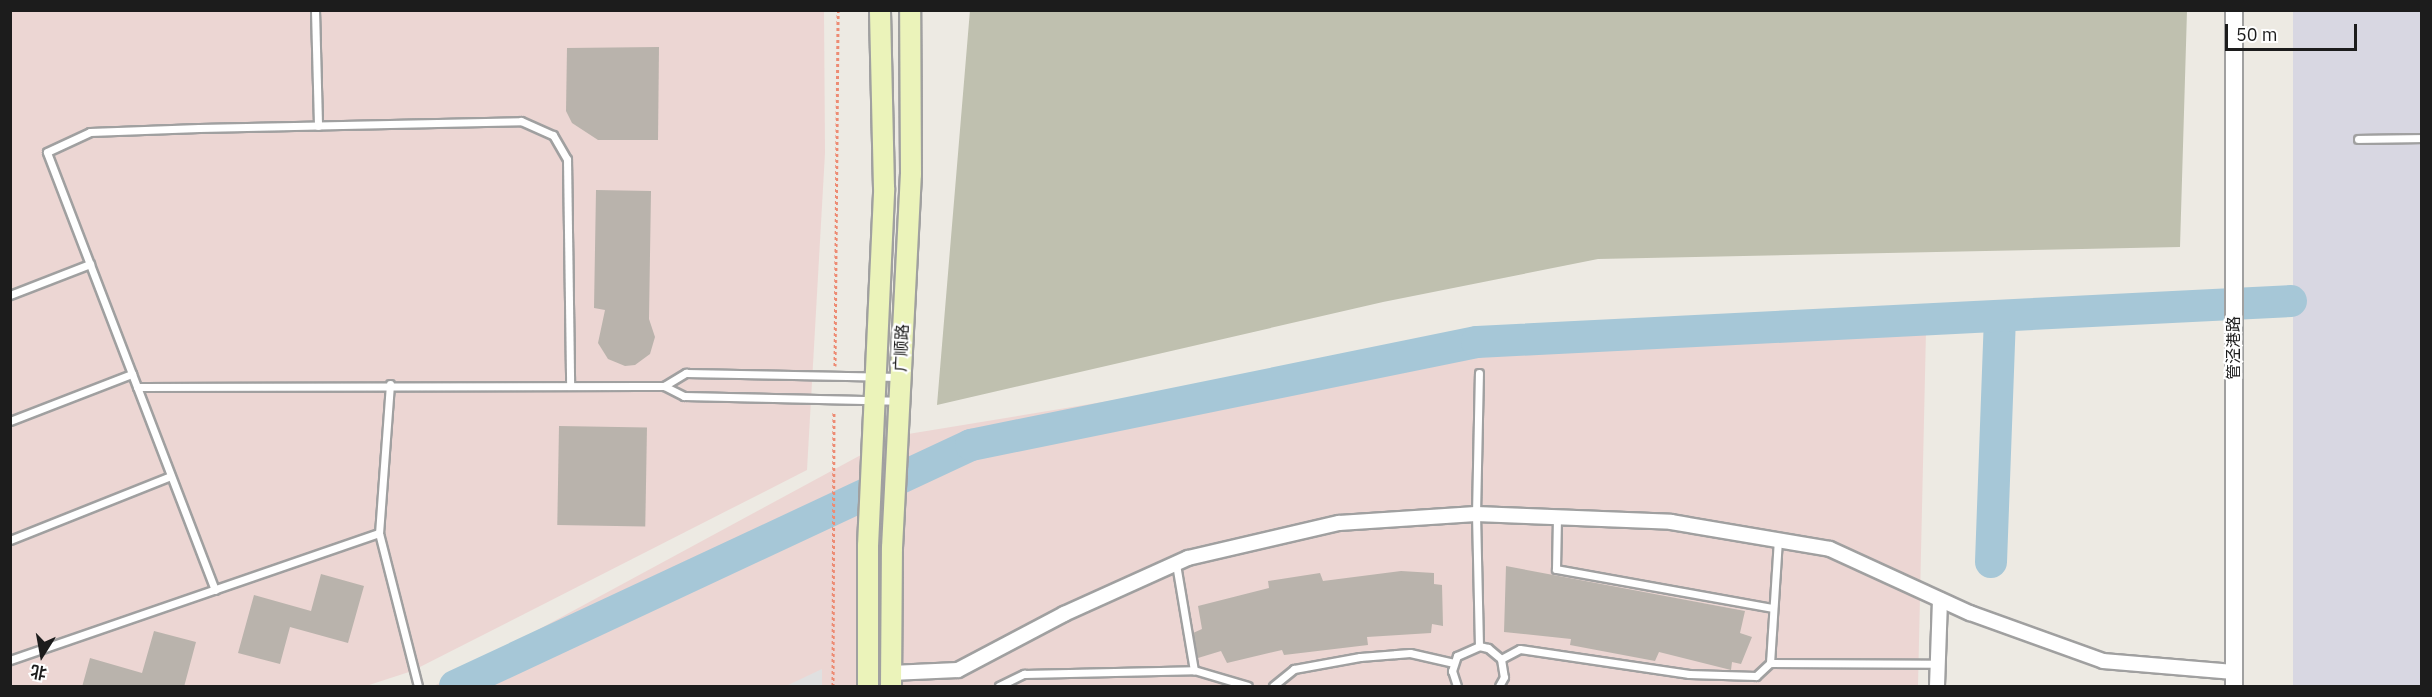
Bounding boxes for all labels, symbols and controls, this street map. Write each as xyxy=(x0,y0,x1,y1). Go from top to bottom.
scale bar xyxy=(2228,12,2360,50)
text: 50 m xyxy=(2236,23,2278,46)
street label: 管泾港路 xyxy=(2223,316,2243,380)
street label: 广顺路 xyxy=(890,324,912,372)
north arrow xyxy=(12,625,72,685)
text: 北 xyxy=(29,661,48,684)

